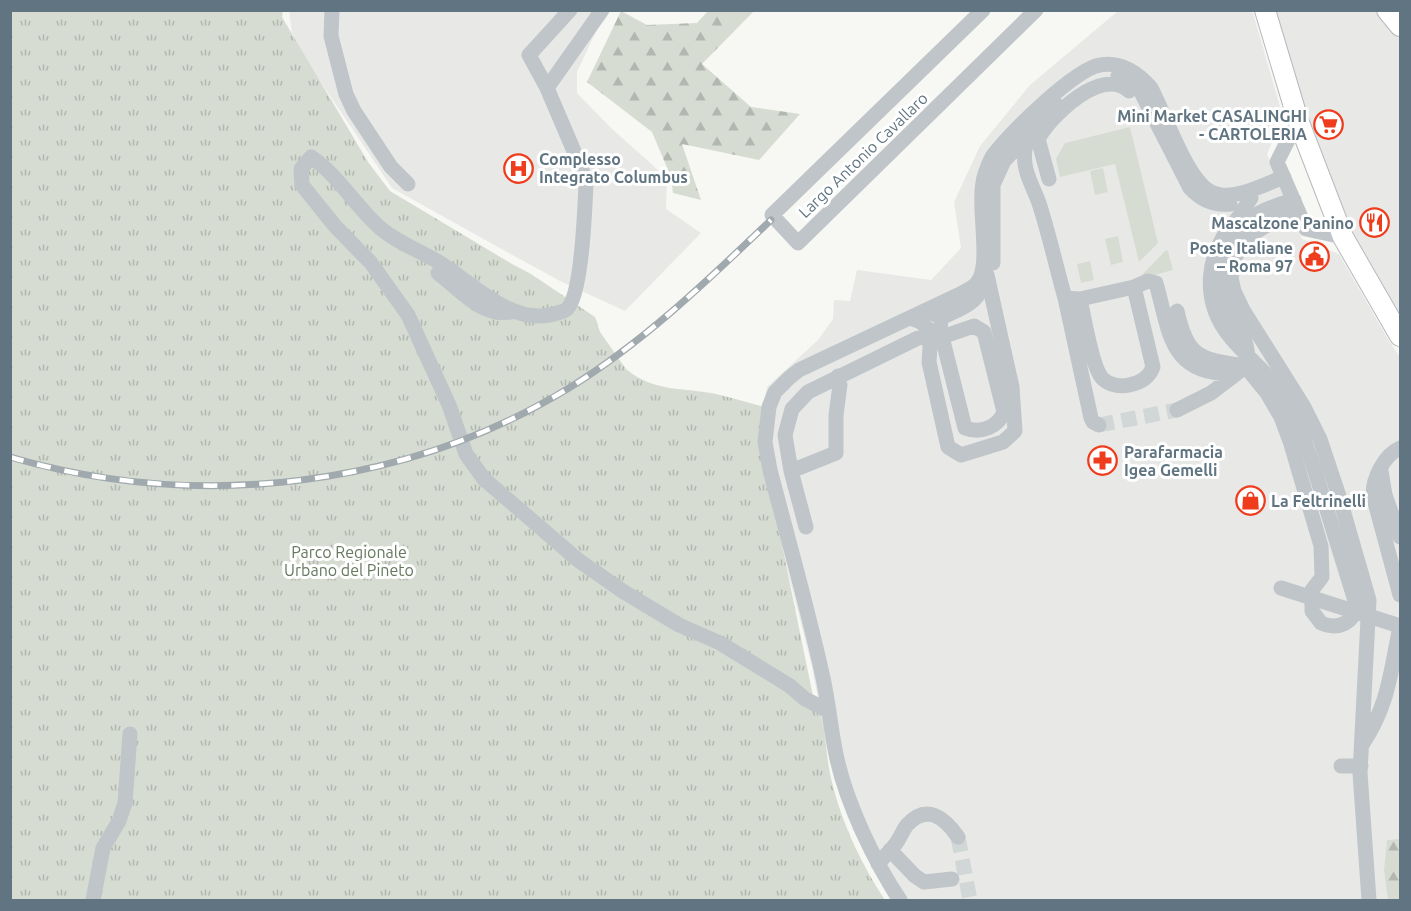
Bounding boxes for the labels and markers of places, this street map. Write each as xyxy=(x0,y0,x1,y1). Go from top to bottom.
place label: Mini Market CASALINGHI - CARTOLERIA xyxy=(1117,107,1308,143)
supermarket icon: Mini Market CASALINGHI - CARTOLERIA xyxy=(1312,109,1344,141)
place label: Complesso Integrato Columbus xyxy=(539,150,688,186)
hospital icon: Complesso Integrato Columbus xyxy=(502,152,534,184)
restaurant icon: Mascalzone Panino xyxy=(1359,207,1391,239)
place label: Mascalzone Panino xyxy=(1211,214,1354,232)
place label: Poste Italiane – Roma 97 xyxy=(1190,239,1293,275)
public building icon: Poste Italiane – Roma 97 xyxy=(1298,241,1330,273)
place label: Parafarmacia Igea Gemelli xyxy=(1124,443,1223,479)
pharmacy icon: Parafarmacia Igea Gemelli xyxy=(1087,445,1119,477)
shop icon: La Feltrinelli xyxy=(1234,485,1266,517)
place label: La Feltrinelli xyxy=(1271,492,1366,510)

